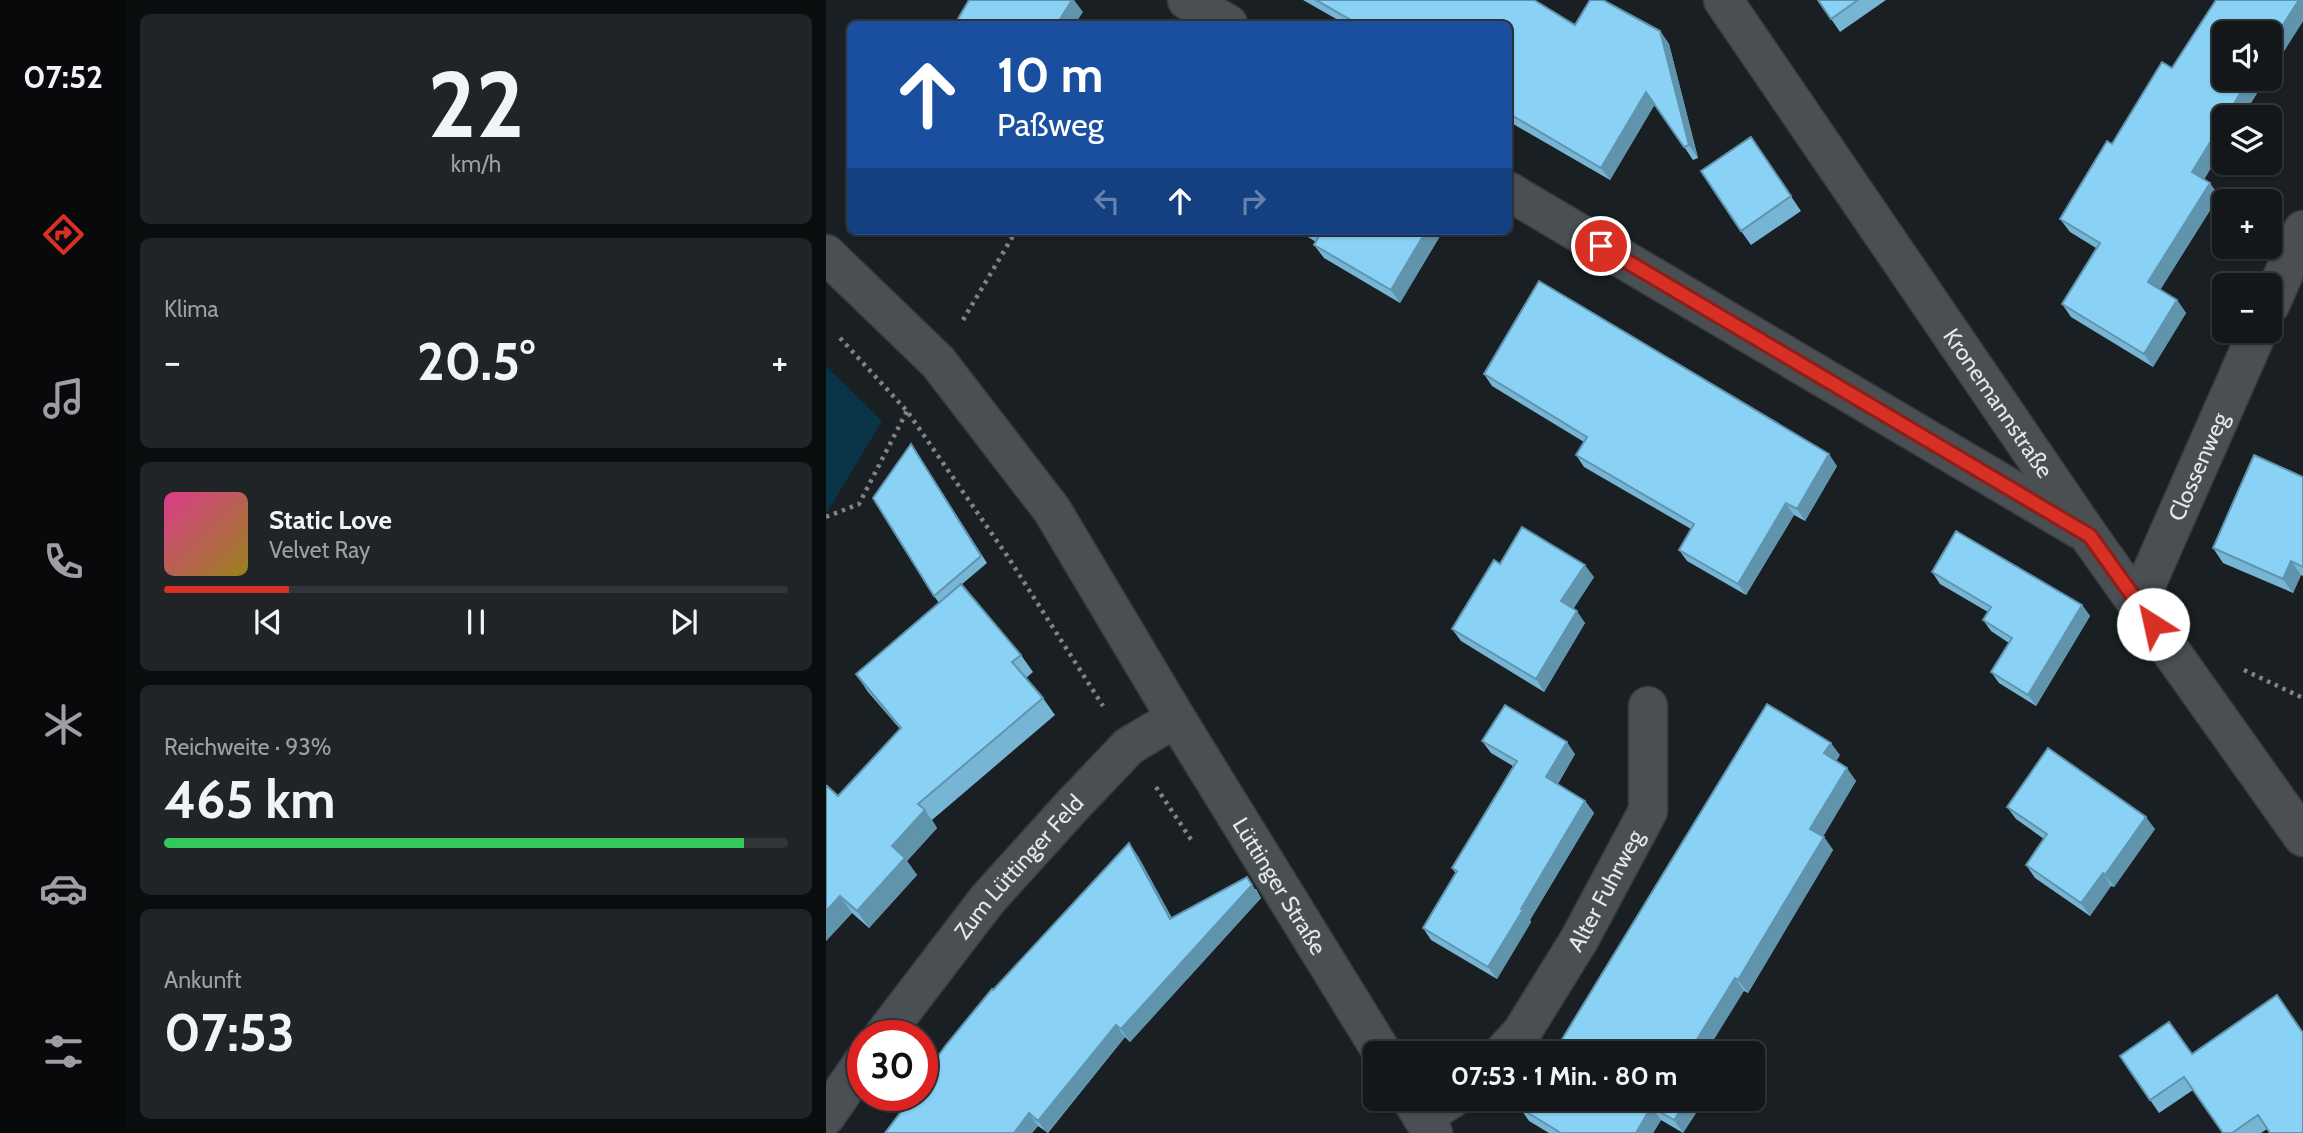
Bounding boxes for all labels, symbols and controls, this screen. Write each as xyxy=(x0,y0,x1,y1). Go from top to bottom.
map controls xyxy=(2212,21,2282,343)
button: sound xyxy=(2212,21,2282,91)
text: 10 m xyxy=(997,45,1103,104)
text: 22 xyxy=(428,49,524,160)
icon: ahead xyxy=(882,49,973,140)
text: 07:52 xyxy=(23,57,103,96)
text: Paßweg xyxy=(997,105,1104,144)
button: layers xyxy=(2212,105,2282,175)
text: km/h xyxy=(451,150,501,178)
icon: left xyxy=(1088,182,1126,220)
icon: ahead xyxy=(1161,182,1199,220)
icon: right xyxy=(1234,182,1272,220)
button: + xyxy=(2212,189,2282,259)
icon: directions xyxy=(39,210,88,259)
pin xyxy=(1571,216,1631,276)
icon: arrive xyxy=(1582,227,1620,265)
button: − xyxy=(2212,273,2282,343)
text: Klima xyxy=(164,295,219,323)
street label: Kronemannstraße xyxy=(1937,323,2059,483)
text: 20.5° xyxy=(417,330,535,393)
text: − xyxy=(164,338,181,385)
text: + xyxy=(771,338,788,385)
icon: music xyxy=(39,374,88,423)
street label: Clossenweg xyxy=(2162,408,2234,525)
text: Static Love xyxy=(269,504,392,536)
text: Velvet Ray xyxy=(269,536,370,564)
icon: phone xyxy=(39,537,88,586)
position arrow xyxy=(2116,587,2190,661)
icon: previous xyxy=(249,603,287,641)
icon: pause xyxy=(457,603,495,641)
icon: next xyxy=(665,603,703,641)
icon: climate xyxy=(39,700,88,749)
text: Reichweite · 93% xyxy=(164,733,331,761)
text: 465 km xyxy=(164,768,336,831)
street label: Zum Lüttinger Feld xyxy=(948,789,1089,945)
street label: Lüttinger Straße xyxy=(1227,812,1333,960)
street label: Alter Fuhrweg xyxy=(1561,824,1650,957)
icon: car xyxy=(39,864,88,913)
text: Ankunft xyxy=(164,966,242,994)
text: 07:53 xyxy=(164,1001,295,1064)
speed limit sign: 30 xyxy=(847,1020,938,1111)
icon: filters xyxy=(39,1027,88,1076)
text: 07:53 · 1 Min. · 80 m xyxy=(1451,1060,1677,1092)

